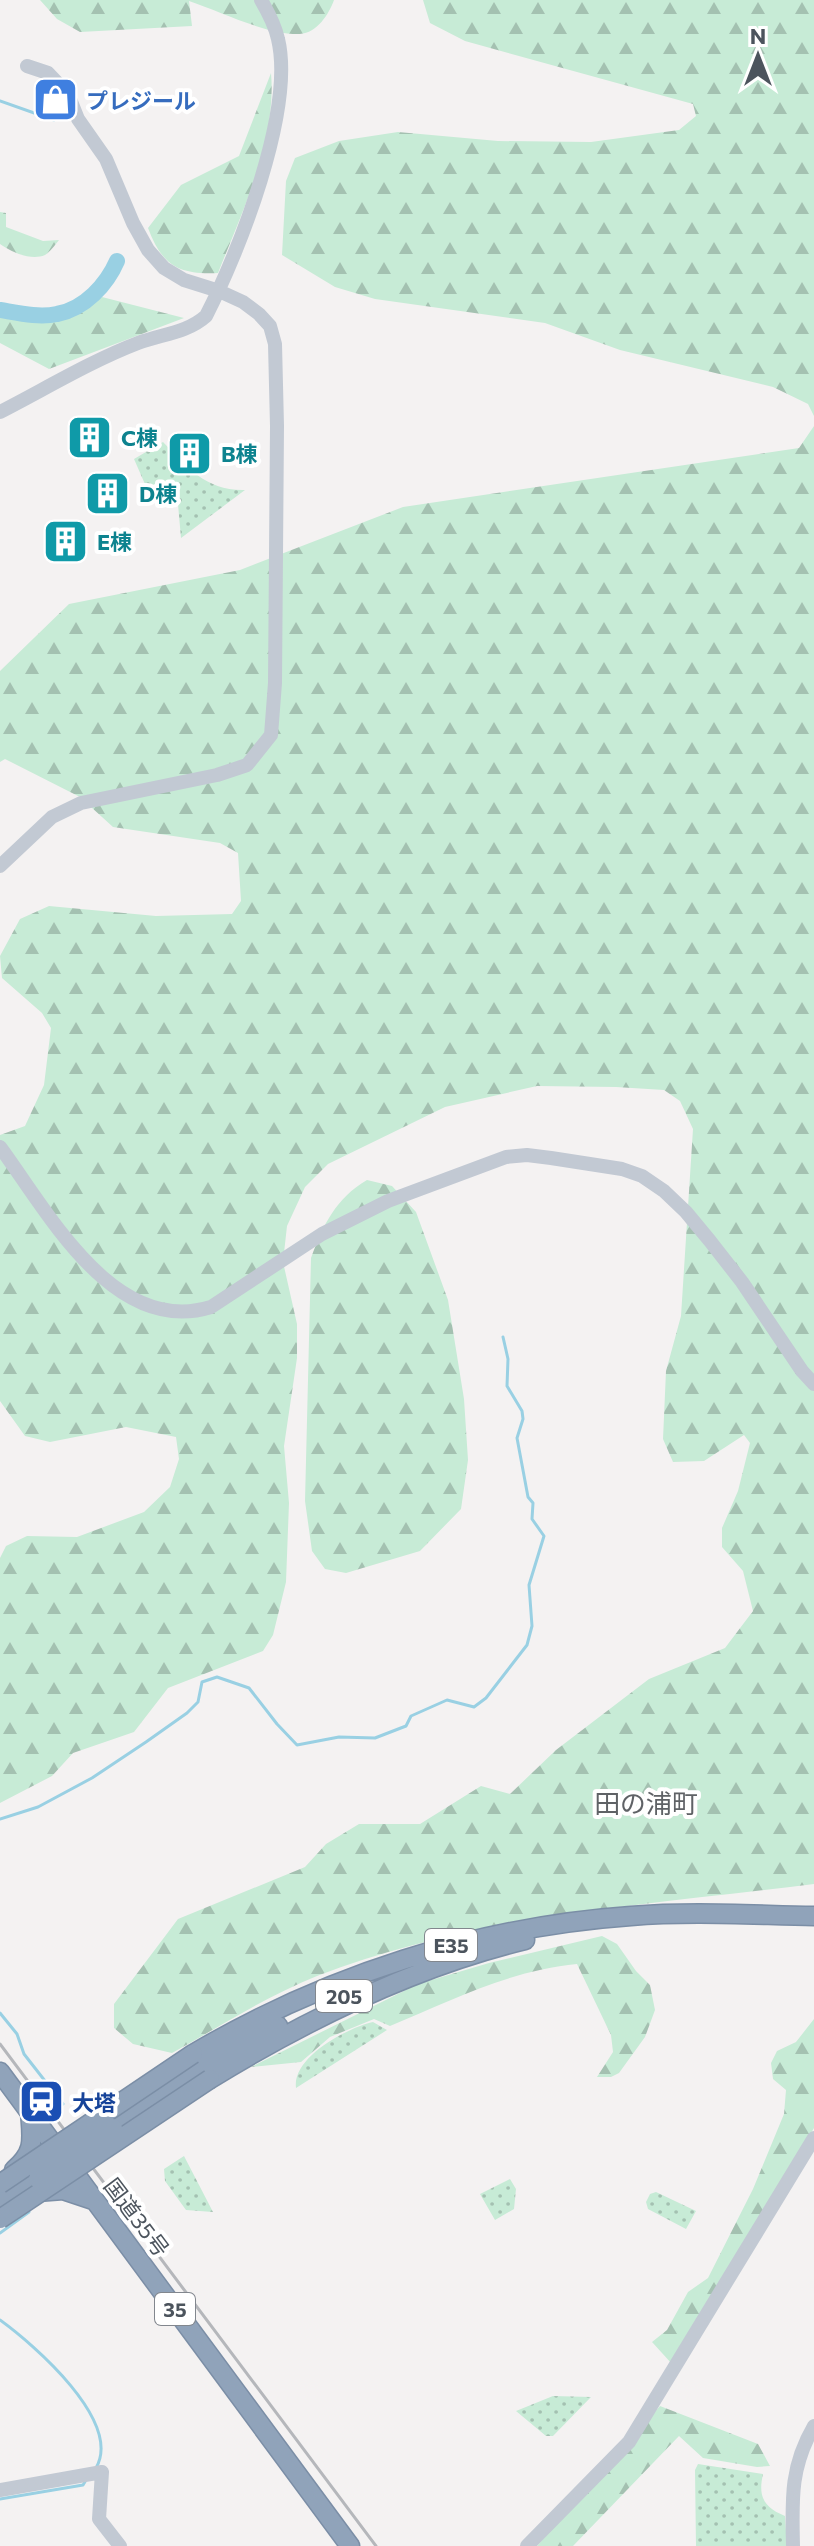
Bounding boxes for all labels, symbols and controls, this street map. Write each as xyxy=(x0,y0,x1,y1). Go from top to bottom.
north arrow xyxy=(718,16,798,96)
text: N xyxy=(750,22,766,49)
shop icon: プレジール xyxy=(31,76,79,124)
place label: プレジール xyxy=(86,87,196,114)
building icon: C棟 xyxy=(66,413,114,461)
place label: C棟 xyxy=(121,424,158,451)
building icon: B棟 xyxy=(166,429,214,477)
place label: B棟 xyxy=(221,440,258,467)
building icon: D棟 xyxy=(84,469,132,517)
place label: D棟 xyxy=(139,480,177,507)
building icon: E棟 xyxy=(42,517,90,565)
place label: E棟 xyxy=(97,528,132,555)
district label: 田の浦町 xyxy=(594,1787,698,1818)
road number: E35 xyxy=(425,1929,477,1961)
road number: 205 xyxy=(316,1980,372,2012)
station icon: 大塔 xyxy=(17,2078,65,2126)
place label: 大塔 xyxy=(72,2089,116,2116)
street label: 国道35号 xyxy=(99,2172,175,2262)
road number: 35 xyxy=(155,2293,195,2325)

